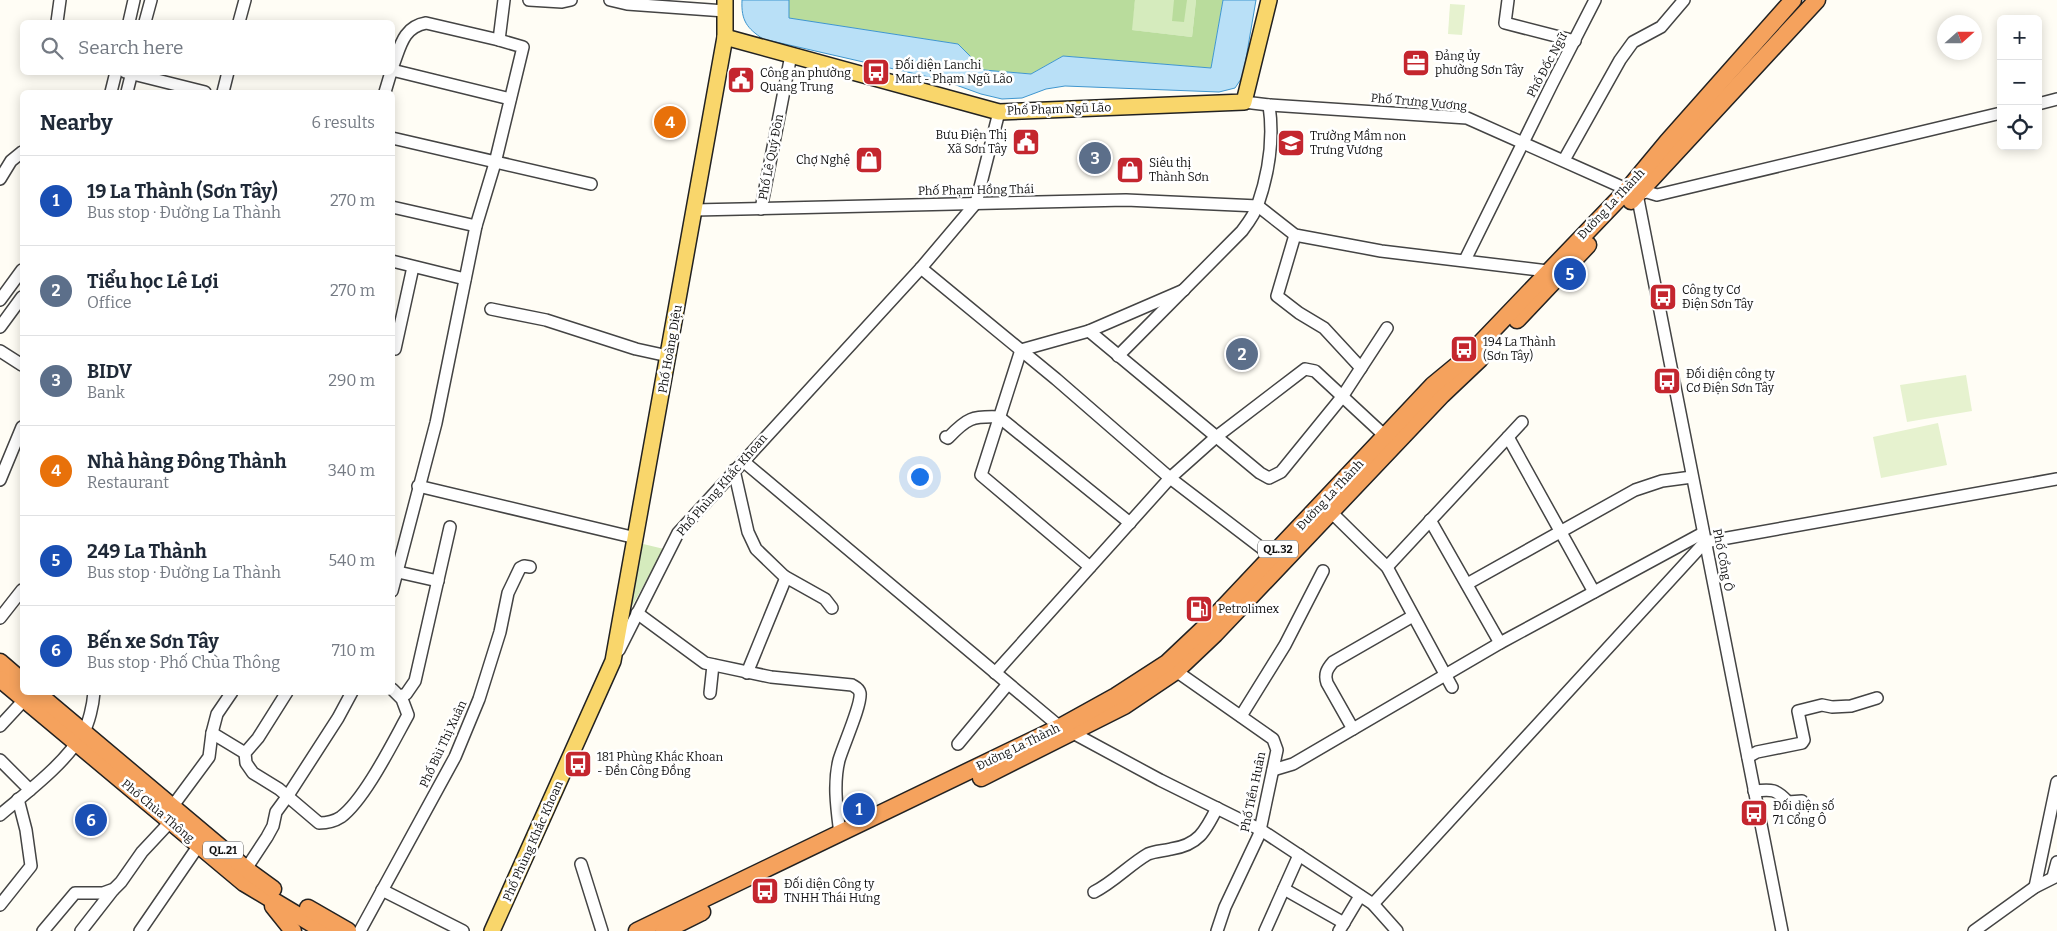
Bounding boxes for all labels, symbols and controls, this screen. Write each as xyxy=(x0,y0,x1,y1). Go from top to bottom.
north arrow xyxy=(1937,15,1982,60)
map controls xyxy=(1997,15,2042,150)
button: + xyxy=(1997,15,2042,60)
search box xyxy=(20,20,395,75)
street label: Phố Đốc Ngữ xyxy=(1523,29,1570,100)
icon: search xyxy=(38,34,66,62)
text: Search here xyxy=(78,36,183,59)
office icon: Đảng ủy phường Sơn Tây xyxy=(1401,48,1431,78)
place label: Đảng ủy phường Sơn Tây xyxy=(1435,49,1524,77)
bus stop icon: Đối diện Lanchi Mart - Phạm Ngũ Lão xyxy=(861,57,891,87)
place label: Đối diện Lanchi Mart - Phạm Ngũ Lão xyxy=(895,57,1013,86)
button: − xyxy=(1997,60,2042,105)
public building icon: Công an phường Quang Trung xyxy=(726,65,756,95)
place label: Công an phường Quang Trung xyxy=(760,66,851,94)
street label: Phố Trưng Vương xyxy=(1370,90,1468,113)
street label: Phố Phạm Ngũ Lão xyxy=(1007,99,1112,118)
pin: 4 xyxy=(654,103,686,141)
button: locate xyxy=(1997,105,2042,150)
text: Nearby xyxy=(40,110,113,136)
street label: Phố Lê Quý Đôn xyxy=(755,112,786,201)
text: 6 results xyxy=(312,113,375,132)
public building icon: Bưu Điện Thị Xã Sơn Tây xyxy=(1011,127,1041,157)
place label: Bưu Điện Thị Xã Sơn Tây xyxy=(935,128,1008,156)
school or university icon: Trường Mầm non Trưng Vương xyxy=(1276,128,1306,158)
place label: Trường Mầm non Trưng Vương xyxy=(1310,128,1407,157)
pin: 3 xyxy=(1079,139,1111,177)
shop icon: Chợ Nghệ xyxy=(854,145,884,175)
place label: Chợ Nghệ xyxy=(796,153,850,167)
shop icon: Siêu thị Thành Sơn xyxy=(1115,155,1145,185)
place label: Siêu thị Thành Sơn xyxy=(1149,156,1209,184)
street label: Đường La Thành xyxy=(1575,166,1648,242)
text: 19 La Thành (Sơn Tây) xyxy=(87,180,278,203)
street label: Phố Phạm Hồng Thái xyxy=(918,181,1035,198)
text: 1 xyxy=(53,191,59,210)
text: 270 m xyxy=(330,191,375,210)
text: Bus stop · Đường La Thành xyxy=(87,203,281,222)
pin: 5 xyxy=(1554,255,1586,293)
text: Tiểu học Lê Lợi xyxy=(87,270,218,293)
text: 2 xyxy=(51,281,61,300)
text: 270 m xyxy=(330,281,375,300)
bus stop icon: Công ty Cơ Điện Sơn Tây xyxy=(1648,282,1678,312)
place label: Công ty Cơ Điện Sơn Tây xyxy=(1682,283,1754,311)
text: Office xyxy=(87,293,132,312)
street label: Phố Hoàng Diệu xyxy=(654,303,685,394)
bus stop icon: 194 La Thành (Sơn Tây) xyxy=(1449,334,1479,364)
pin: 2 xyxy=(1226,335,1258,373)
place label: 194 La Thành (Sơn Tây) xyxy=(1483,335,1556,363)
text: BIDV xyxy=(87,360,132,383)
bus stop icon: Đối diện công ty Cơ Điện Sơn Tây xyxy=(1652,366,1682,396)
place label: Đối diện công ty Cơ Điện Sơn Tây xyxy=(1686,366,1775,395)
text: 3 xyxy=(51,371,61,390)
text: 290 m xyxy=(328,371,375,390)
text: Bank xyxy=(87,383,125,402)
street label: Phố Phùng Khắc Khoan xyxy=(673,430,770,539)
text: Nhà hàng Đông Thành xyxy=(87,450,286,473)
street label: Đường La Thành xyxy=(1294,457,1367,533)
text: 4 xyxy=(51,461,61,480)
text: 340 m xyxy=(328,461,375,480)
your location xyxy=(907,464,933,490)
text: Restaurant xyxy=(87,473,169,492)
street label: Phố Cổng Ô xyxy=(1710,527,1738,593)
text: 249 La Thành xyxy=(87,540,207,563)
road number: QL.32 xyxy=(1258,540,1298,558)
text: 5 xyxy=(52,551,60,570)
text: 540 m xyxy=(328,551,375,570)
text: Bus stop · Đường La Thành xyxy=(87,563,281,582)
fuel station icon: Petrolimex xyxy=(1184,594,1214,624)
place label: Petrolimex xyxy=(1218,602,1279,616)
text: Bến xe Sơn Tây xyxy=(87,630,219,653)
text: 6 xyxy=(51,641,61,660)
text: 710 m xyxy=(332,641,375,660)
text: Bus stop · Phố Chùa Thông xyxy=(87,653,280,672)
street label: Phố Bùi Thị Xuân xyxy=(416,697,470,790)
street label: Đường La Thành xyxy=(974,721,1062,773)
bus stop icon: 181 Phùng Khắc Khoan - Đền Công Đồng xyxy=(563,749,593,779)
place label: 181 Phùng Khắc Khoan - Đền Công Đồng xyxy=(597,749,723,778)
street label: Phố Tiền Huân xyxy=(1237,750,1268,833)
street label: Phố Chùa Thông xyxy=(119,776,198,846)
street label: Phố Phùng Khắc Khoan xyxy=(499,778,566,903)
pin: 1 xyxy=(843,790,875,828)
bus stop icon: Đối diện số 71 Cổng Ô xyxy=(1739,798,1769,828)
place label: Đối diện số 71 Cổng Ô xyxy=(1773,798,1834,827)
pin: 6 xyxy=(75,801,107,839)
road number: QL.21 xyxy=(203,842,243,858)
bus stop icon: Đối diện Công ty TNHH Thái Hưng xyxy=(750,876,780,906)
place label: Đối diện Công ty TNHH Thái Hưng xyxy=(784,876,880,905)

